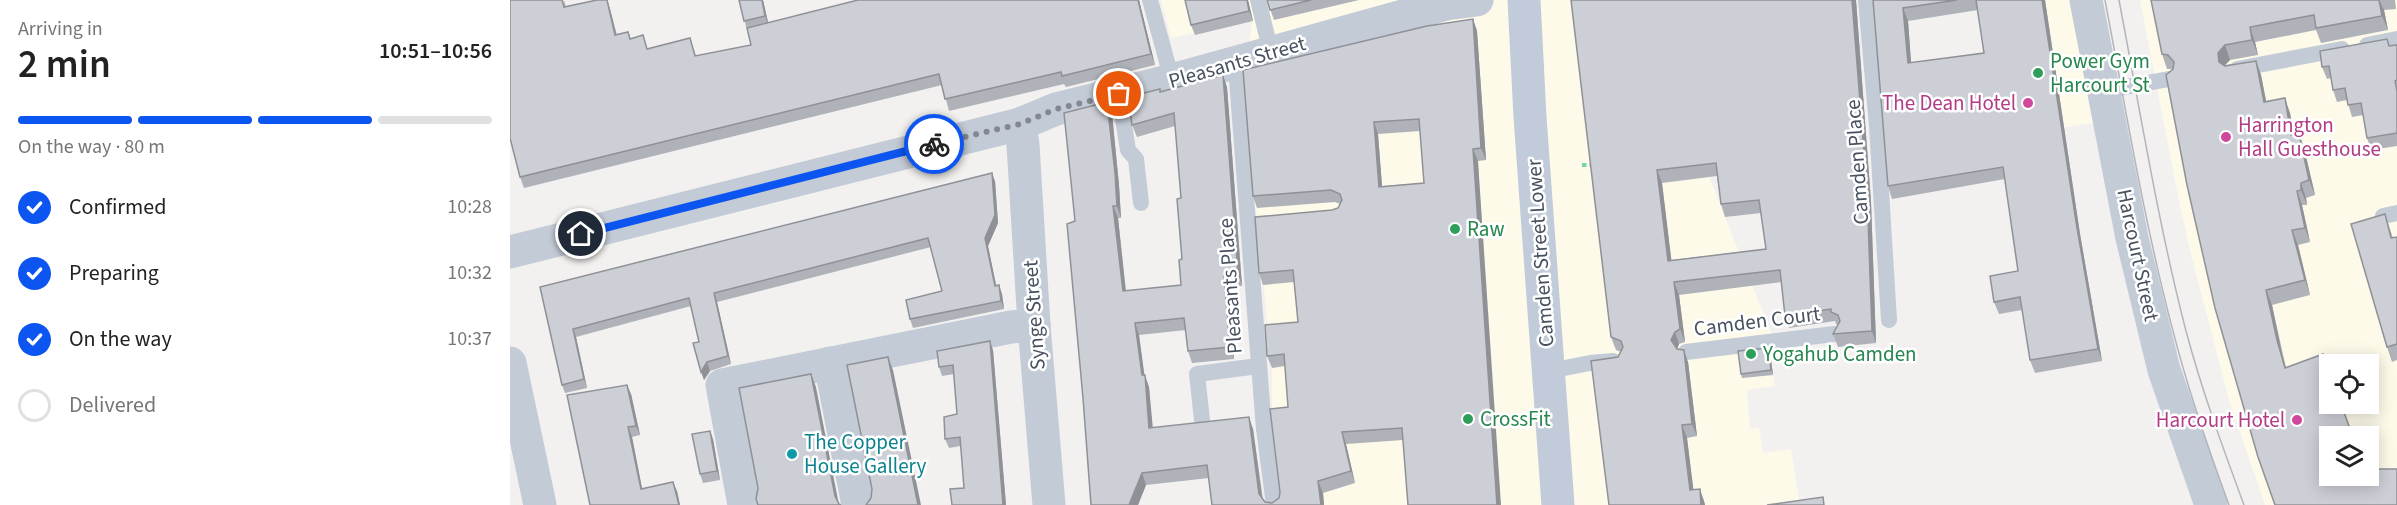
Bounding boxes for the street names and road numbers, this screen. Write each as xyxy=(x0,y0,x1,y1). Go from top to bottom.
street label: Pleasants Street xyxy=(1165,28,1309,96)
street label: Camden Place xyxy=(1838,99,1876,225)
street label: Camden Street Lower xyxy=(1518,157,1562,348)
street label: Harcourt Street xyxy=(2109,186,2167,324)
street label: Pleasants Place xyxy=(1210,217,1250,355)
street label: Synge Street xyxy=(1015,259,1053,371)
street label: Camden Court xyxy=(1692,298,1822,344)

